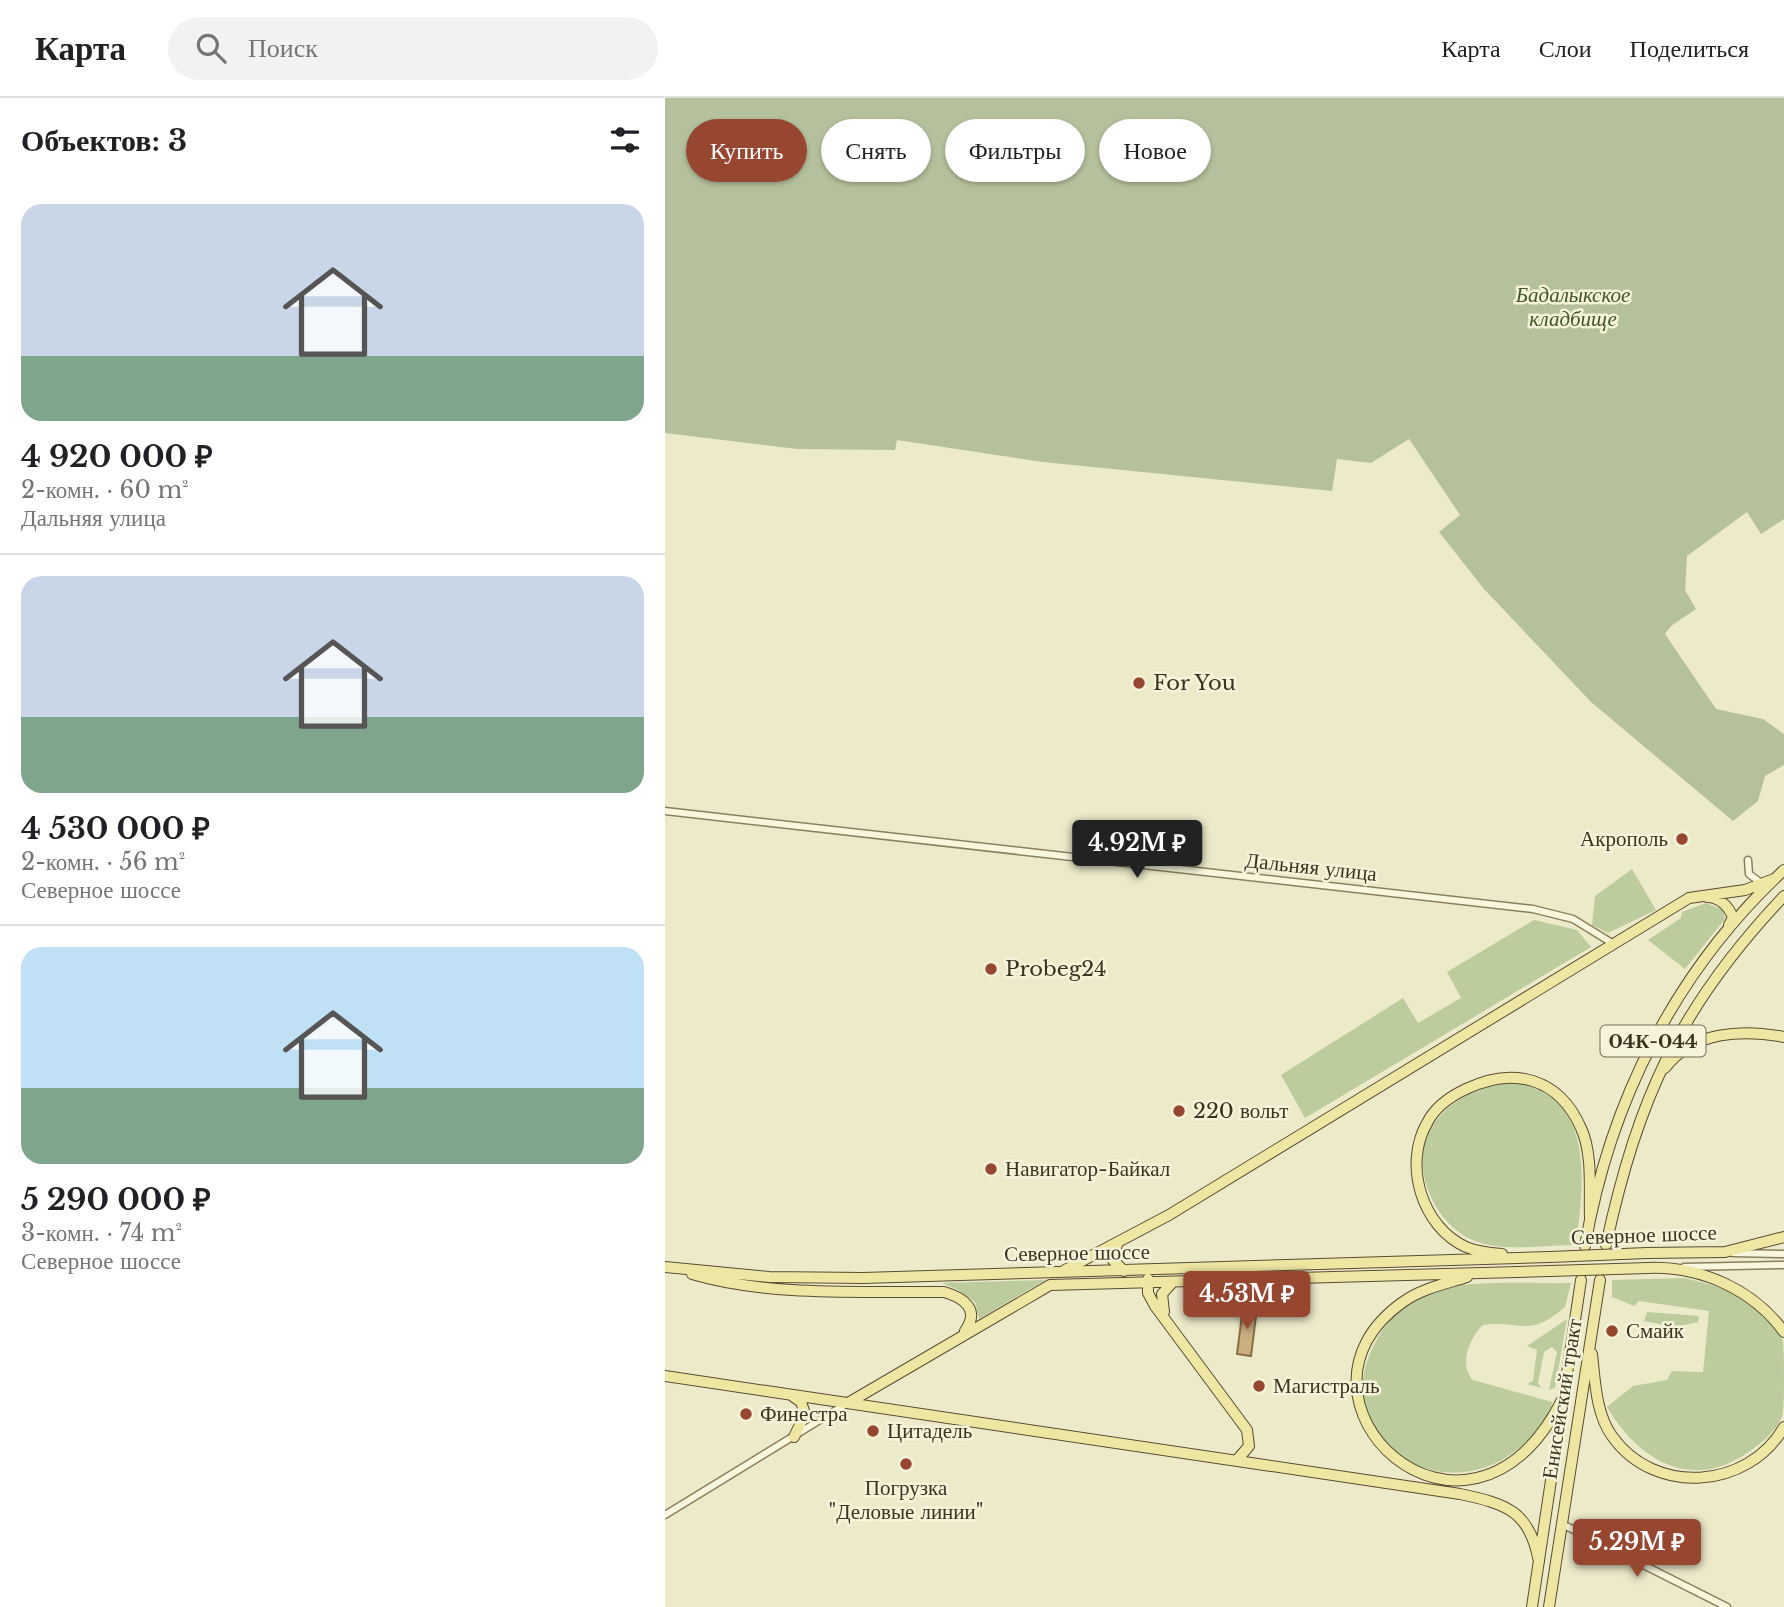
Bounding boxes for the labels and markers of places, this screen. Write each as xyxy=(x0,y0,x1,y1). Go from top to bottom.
place label: For You xyxy=(1153,670,1236,696)
marker: For You xyxy=(1131,675,1147,691)
pin: 4.92M ₽ xyxy=(1072,820,1202,880)
place label: Акрополь xyxy=(1580,826,1668,852)
marker: Акрополь xyxy=(1674,831,1690,847)
place label: Probeg24 xyxy=(1005,956,1107,982)
marker: Probeg24 xyxy=(983,961,999,977)
place label: 220 вольт xyxy=(1193,1098,1288,1124)
marker: 220 вольт xyxy=(1171,1103,1187,1119)
place label: Навигатор-Байкал xyxy=(1005,1156,1170,1182)
marker: Навигатор-Байкал xyxy=(983,1161,999,1177)
pin: 4.53M ₽ xyxy=(1182,1272,1312,1331)
place label: Смайк xyxy=(1626,1318,1685,1344)
marker: Смайк xyxy=(1604,1323,1620,1339)
place label: Магистраль xyxy=(1273,1373,1380,1399)
marker: Магистраль xyxy=(1251,1378,1267,1394)
place label: Финестра xyxy=(760,1401,848,1427)
marker: Финестра xyxy=(738,1406,754,1422)
place label: Цитадель xyxy=(887,1418,972,1444)
marker: Цитадель xyxy=(865,1423,881,1439)
marker: Погрузка "Деловые линии" xyxy=(898,1456,914,1472)
place label: Погрузка "Деловые линии" xyxy=(828,1475,984,1525)
pin: 5.29M ₽ xyxy=(1572,1520,1702,1579)

